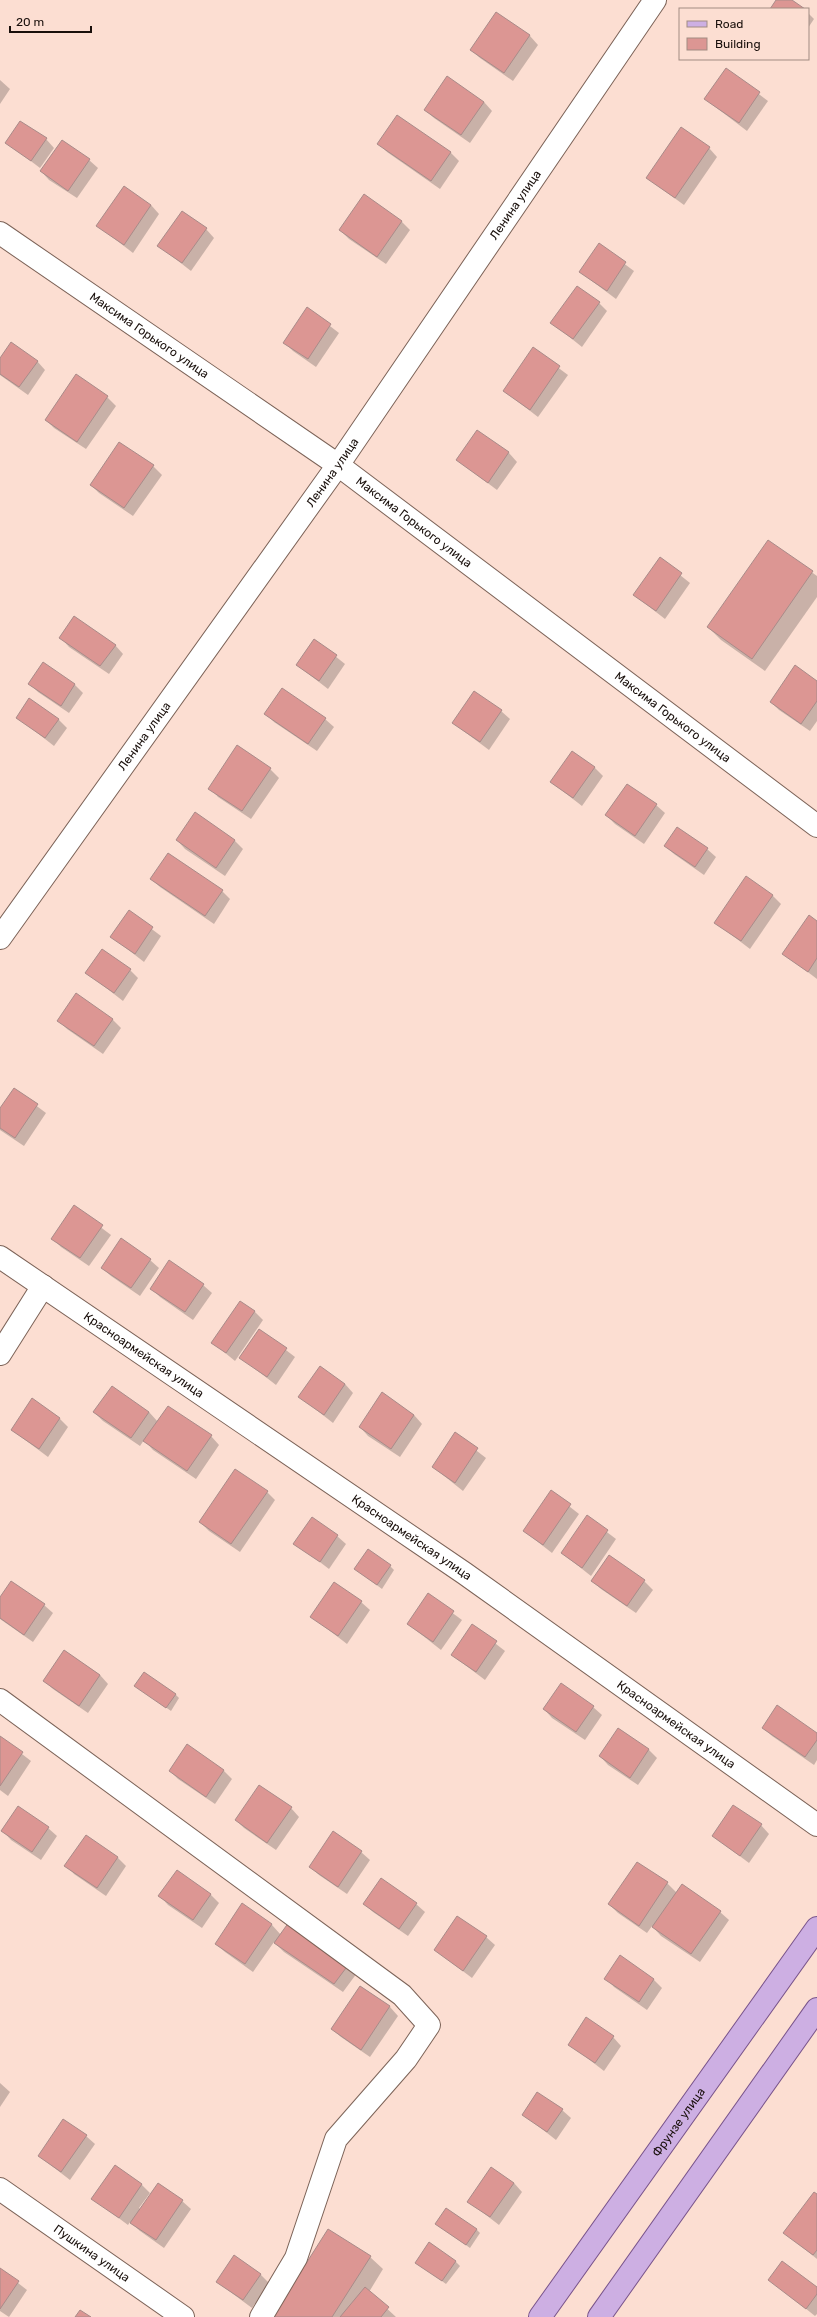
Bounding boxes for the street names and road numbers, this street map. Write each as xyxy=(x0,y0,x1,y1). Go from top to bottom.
street label: Ленина улица xyxy=(487,168,544,243)
street label: Максима Горького улица xyxy=(87,290,211,381)
street label: Ленина улица xyxy=(303,435,361,510)
street label: Максима Горького улица xyxy=(353,474,475,570)
street label: Максима Горького улица xyxy=(612,669,733,765)
street label: Ленина улица xyxy=(115,699,174,773)
street label: Красноармейская улица xyxy=(81,1309,206,1401)
street label: Красноармейская улица xyxy=(349,1492,474,1583)
street label: Красноармейская улица xyxy=(614,1677,738,1771)
street label: Фрунзе улица xyxy=(649,2085,708,2160)
street label: Пушкина улица xyxy=(51,2222,133,2285)

